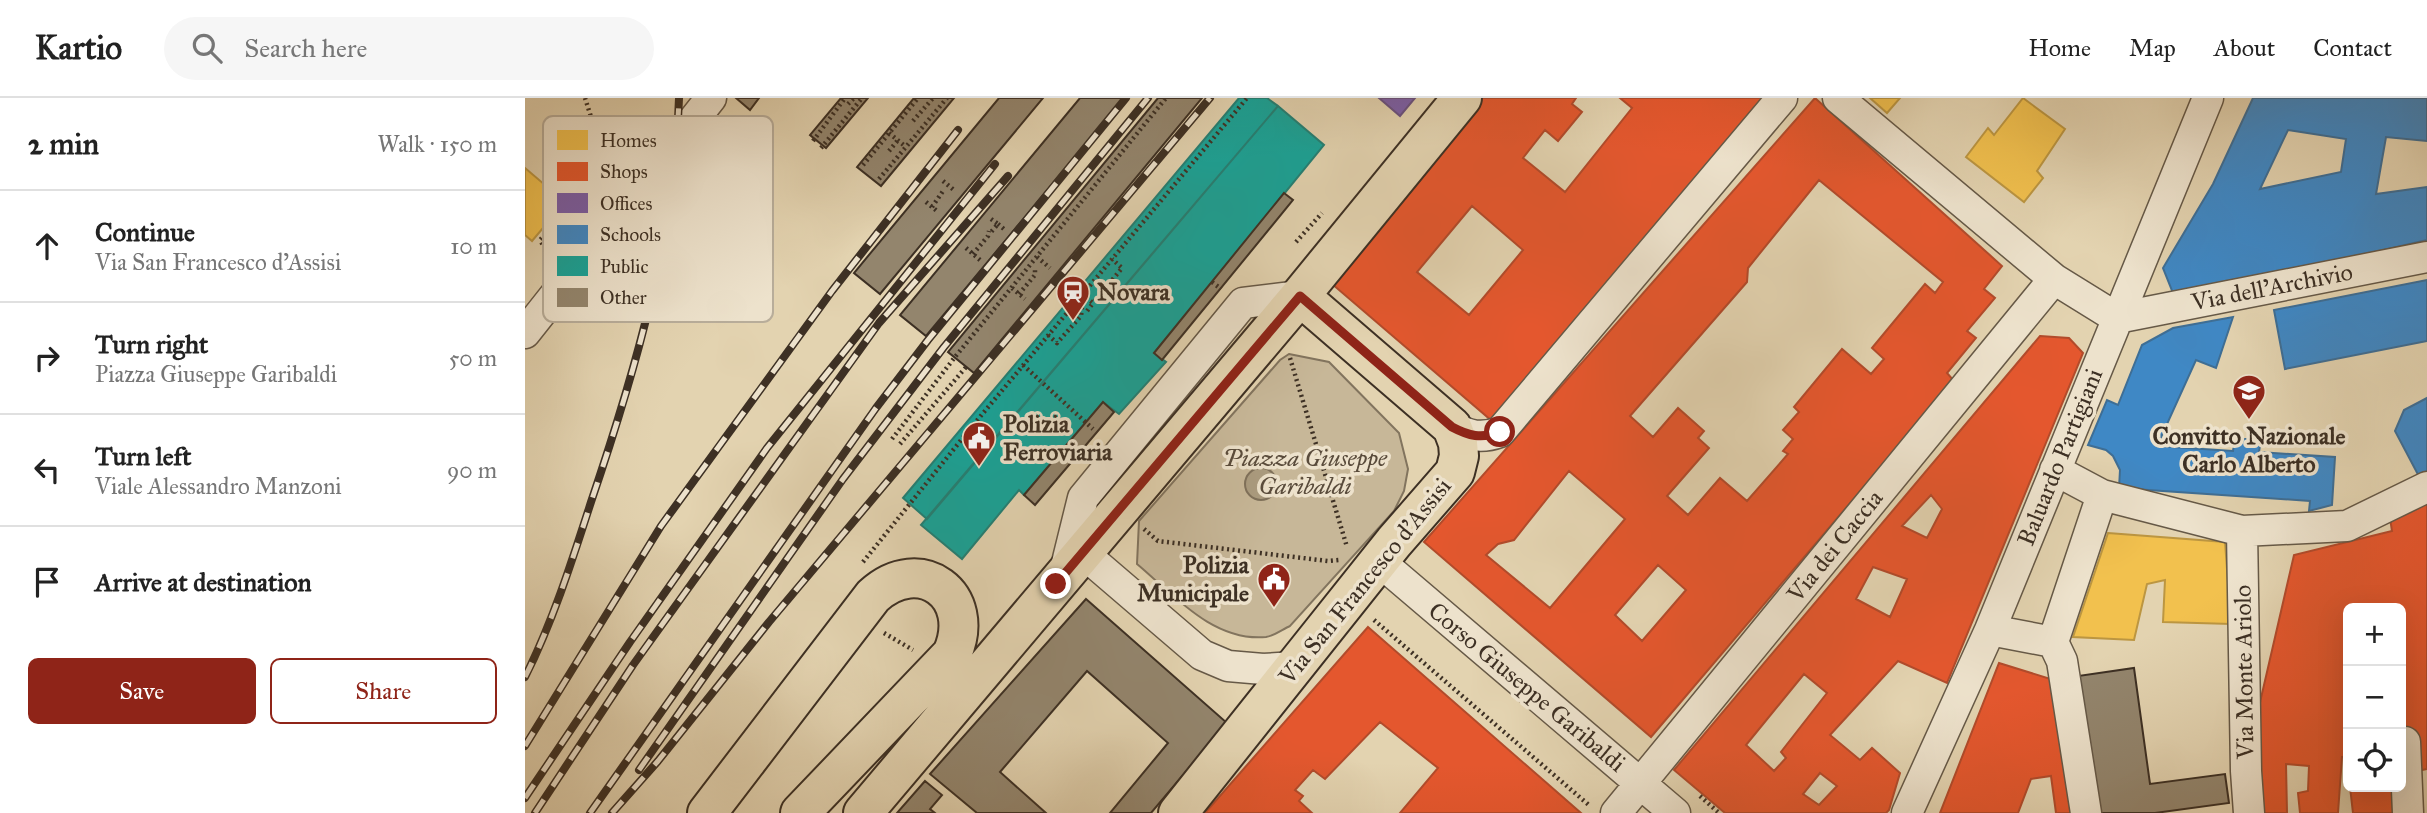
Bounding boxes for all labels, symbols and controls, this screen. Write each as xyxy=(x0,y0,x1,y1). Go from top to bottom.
search box xyxy=(164,17,654,80)
text: Kartio xyxy=(35,28,122,68)
icon: search xyxy=(188,29,226,67)
text: Search here xyxy=(244,32,367,64)
text: Home xyxy=(2028,33,2091,63)
text: Map xyxy=(2129,33,2176,63)
text: About xyxy=(2214,33,2275,63)
text: Contact xyxy=(2313,33,2392,63)
legend xyxy=(543,116,773,322)
text: 2 min xyxy=(28,126,99,162)
text: Homes xyxy=(600,129,657,152)
text: Walk · 150 m xyxy=(377,130,497,158)
text: Shops xyxy=(600,160,648,183)
text: Offices xyxy=(600,192,652,215)
text: Continue xyxy=(95,216,195,248)
text: Schools xyxy=(600,223,661,246)
icon: ahead xyxy=(28,227,66,265)
text: 10 m xyxy=(450,232,497,260)
text: Via San Francesco d'Assisi xyxy=(95,248,341,276)
text: Public xyxy=(600,255,648,278)
street label: Via dell'Archivio xyxy=(2188,257,2355,318)
station icon: Novara xyxy=(1054,273,1092,322)
place label: Novara xyxy=(1097,277,1171,307)
text: Other xyxy=(600,286,648,309)
text: Turn right xyxy=(95,328,208,360)
icon: right xyxy=(28,339,66,377)
text: 50 m xyxy=(449,344,497,372)
text: Piazza Giuseppe Garibaldi xyxy=(95,360,337,388)
street label: Baluardo Partigiani xyxy=(2011,364,2109,550)
school or university icon: Convitto Nazionale Carlo Alberto xyxy=(2230,372,2268,421)
place label: Polizia Ferroviaria xyxy=(1003,409,1113,467)
route start xyxy=(1484,416,1515,447)
public building icon: Polizia Ferroviaria xyxy=(960,419,998,468)
place label: Convitto Nazionale Carlo Alberto xyxy=(2152,421,2346,479)
text: Turn left xyxy=(95,440,191,472)
park label: Piazza Giuseppe Garibaldi xyxy=(1223,443,1388,501)
icon: left xyxy=(28,451,66,489)
text: 90 m xyxy=(447,456,497,484)
street label: Via San Francesco d'Assisi xyxy=(1272,471,1458,691)
text: Viale Alessandro Manzoni xyxy=(95,472,342,500)
street label: Via dei Caccia xyxy=(1780,483,1890,609)
place label: Polizia Municipale xyxy=(1137,550,1250,608)
public building icon: Polizia Municipale xyxy=(1255,560,1293,609)
icon: arrive xyxy=(28,563,66,601)
text: Arrive at destination xyxy=(95,566,312,598)
route end xyxy=(1040,568,1071,599)
street label: Via Monte Ariolo xyxy=(2227,585,2261,760)
street label: Corso Giuseppe Garibaldi xyxy=(1422,596,1632,779)
map controls xyxy=(2343,603,2406,792)
button: + xyxy=(2343,603,2406,666)
button: Save xyxy=(28,658,256,724)
button: Share xyxy=(270,658,497,724)
button: − xyxy=(2343,666,2406,729)
button: locate xyxy=(2343,729,2406,792)

